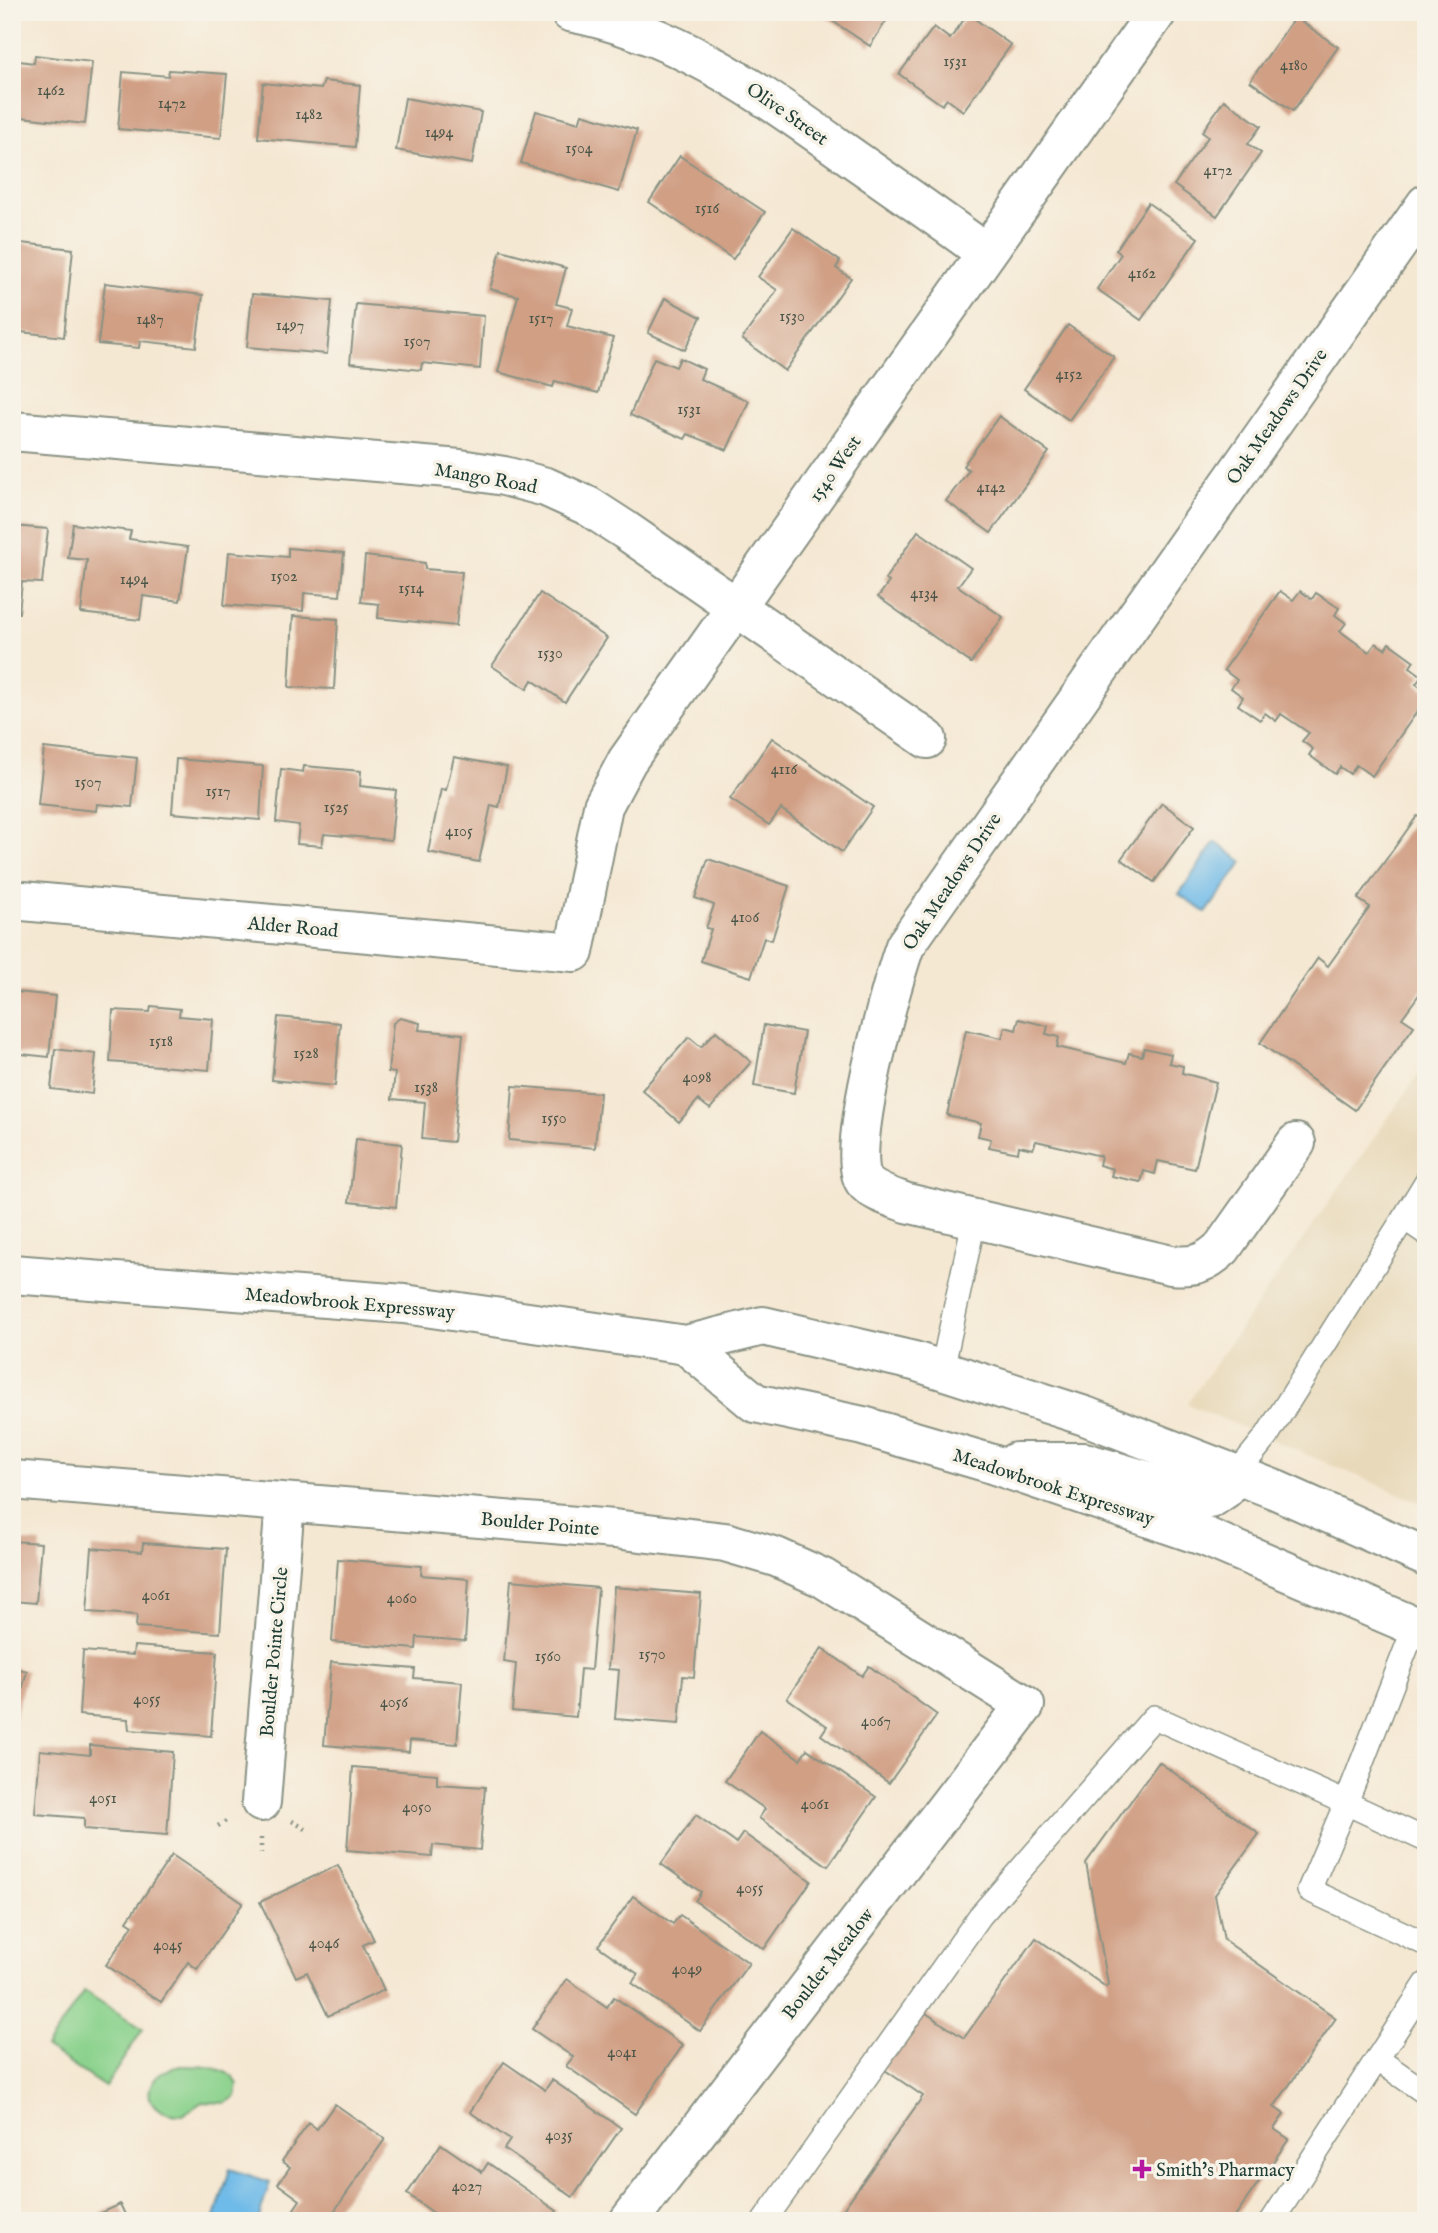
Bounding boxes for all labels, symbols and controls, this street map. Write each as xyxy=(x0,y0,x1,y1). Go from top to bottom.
house number: 1531 xyxy=(943,52,967,72)
house number: 4180 xyxy=(1280,56,1308,76)
street label: Olive Street xyxy=(741,78,833,152)
house number: 1462 xyxy=(37,81,65,101)
house number: 1472 xyxy=(158,94,186,114)
house number: 1482 xyxy=(295,105,323,125)
house number: 1494 xyxy=(425,123,453,143)
house number: 1504 xyxy=(565,139,593,159)
house number: 4172 xyxy=(1204,161,1232,181)
house number: 1516 xyxy=(695,199,719,219)
house number: 4162 xyxy=(1128,264,1156,284)
house number: 1530 xyxy=(779,307,805,327)
house number: 1517 xyxy=(528,309,554,329)
house number: 1487 xyxy=(136,310,164,330)
house number: 1497 xyxy=(276,316,304,336)
house number: 1507 xyxy=(403,332,431,352)
street label: Oak Meadows Drive xyxy=(1222,344,1334,490)
house number: 4152 xyxy=(1055,365,1083,385)
house number: 1531 xyxy=(677,400,701,420)
street label: 1540 West xyxy=(804,431,867,507)
street label: Mango Road xyxy=(432,458,540,500)
house number: 4142 xyxy=(976,478,1006,498)
house number: 1502 xyxy=(270,567,298,587)
house number: 1494 xyxy=(120,570,148,590)
house number: 1514 xyxy=(398,579,424,599)
house number: 4134 xyxy=(910,584,938,604)
house number: 1530 xyxy=(537,644,563,664)
house number: 4116 xyxy=(771,760,798,780)
house number: 1507 xyxy=(74,773,102,793)
house number: 1517 xyxy=(205,782,231,802)
house number: 1525 xyxy=(324,798,349,818)
street label: Oak Meadows Drive xyxy=(898,809,1008,955)
house number: 4105 xyxy=(445,822,473,842)
house number: 4106 xyxy=(731,908,759,928)
street label: Alder Road xyxy=(246,912,340,944)
house number: 1518 xyxy=(149,1032,173,1052)
house number: 1528 xyxy=(293,1044,319,1064)
house number: 4098 xyxy=(683,1068,711,1088)
house number: 1538 xyxy=(414,1078,438,1098)
house number: 1550 xyxy=(541,1109,567,1129)
street label: Meadowbrook Expressway xyxy=(244,1283,456,1325)
street label: Meadowbrook Expressway xyxy=(950,1444,1158,1532)
street label: Boulder Pointe xyxy=(480,1508,600,1542)
street label: Boulder Pointe Circle xyxy=(256,1566,294,1738)
house number: 4061 xyxy=(142,1586,170,1606)
house number: 4060 xyxy=(387,1589,417,1609)
house number: 1570 xyxy=(638,1645,666,1665)
house number: 1560 xyxy=(535,1647,561,1667)
house number: 4055 xyxy=(133,1690,161,1710)
house number: 4056 xyxy=(380,1693,408,1713)
house number: 4067 xyxy=(861,1712,891,1732)
house number: 4051 xyxy=(89,1789,117,1809)
house number: 4061 xyxy=(801,1795,829,1815)
house number: 4050 xyxy=(402,1798,432,1818)
house number: 4055 xyxy=(736,1879,764,1899)
street label: Boulder Meadow xyxy=(778,1903,880,2025)
house number: 4046 xyxy=(309,1934,339,1954)
house number: 4045 xyxy=(153,1936,183,1956)
house number: 4049 xyxy=(672,1960,702,1980)
house number: 4041 xyxy=(607,2043,637,2063)
house number: 4035 xyxy=(545,2126,573,2146)
place label: Smith's Pharmacy xyxy=(1156,2159,1295,2183)
marker: Smith's Pharmacy xyxy=(1134,2161,1150,2177)
house number: 4027 xyxy=(452,2177,482,2197)

